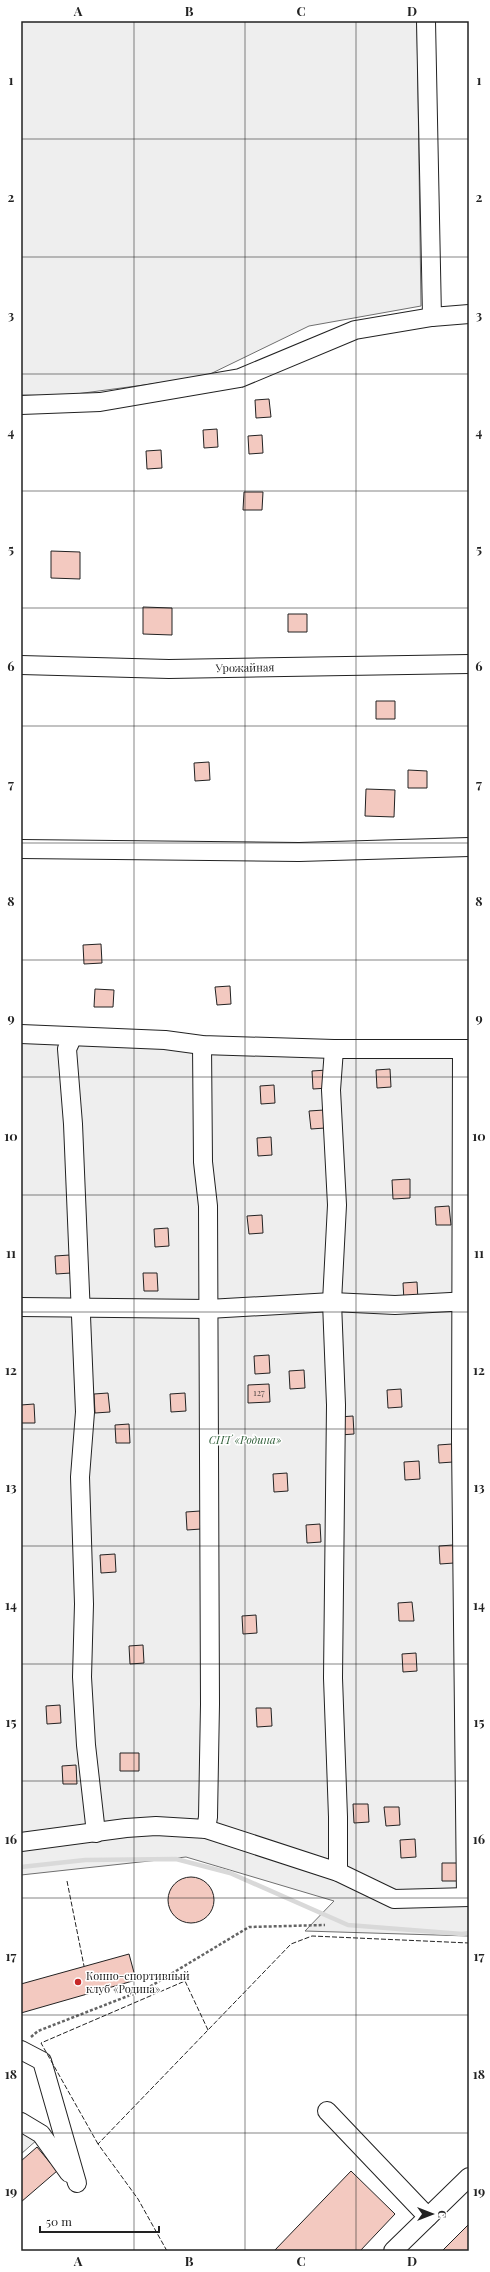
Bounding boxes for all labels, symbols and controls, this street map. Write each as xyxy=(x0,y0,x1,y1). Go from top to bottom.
text: A xyxy=(73,2,83,19)
text: B xyxy=(185,2,194,19)
text: C xyxy=(296,2,306,19)
text: D xyxy=(407,2,417,19)
text: 1 xyxy=(9,71,14,88)
text: 1 xyxy=(477,71,482,88)
text: 2 xyxy=(8,188,15,205)
text: 2 xyxy=(476,188,483,205)
text: 3 xyxy=(8,306,14,323)
text: 3 xyxy=(476,306,482,323)
text: 4 xyxy=(8,423,15,440)
text: 4 xyxy=(476,423,483,440)
text: 5 xyxy=(8,540,14,557)
text: 5 xyxy=(476,540,482,557)
text: 6 xyxy=(7,657,15,674)
text: 6 xyxy=(475,657,483,674)
street label: Урожайная xyxy=(214,659,274,675)
text: 7 xyxy=(8,775,14,792)
text: 7 xyxy=(476,775,482,792)
text: 8 xyxy=(7,892,15,909)
text: 8 xyxy=(475,892,483,909)
text: 9 xyxy=(7,1009,15,1026)
text: 9 xyxy=(475,1009,483,1026)
text: 10 xyxy=(4,1127,18,1144)
text: 10 xyxy=(472,1127,486,1144)
text: 11 xyxy=(6,1244,16,1261)
text: 11 xyxy=(474,1244,484,1261)
text: 12 xyxy=(5,1361,17,1378)
text: 12 xyxy=(473,1361,485,1378)
house number: 127 xyxy=(253,1386,265,1398)
park label: СНТ «Родина» xyxy=(209,1432,282,1447)
text: 13 xyxy=(5,1478,17,1495)
text: 13 xyxy=(473,1478,485,1495)
text: 14 xyxy=(5,1596,17,1613)
text: 14 xyxy=(473,1596,485,1613)
text: 15 xyxy=(6,1713,16,1730)
text: 15 xyxy=(474,1713,484,1730)
text: 16 xyxy=(5,1830,17,1847)
text: 16 xyxy=(473,1830,485,1847)
text: 17 xyxy=(6,1947,17,1964)
text: 17 xyxy=(474,1947,485,1964)
place label: Конно-спортивный клуб «Родина» xyxy=(86,1968,190,1996)
marker: Конно-спортивный клуб «Родина» xyxy=(73,1977,83,1987)
text: 18 xyxy=(5,2065,17,2082)
text: 18 xyxy=(473,2065,485,2082)
text: 19 xyxy=(5,2182,17,2199)
text: 19 xyxy=(473,2182,485,2199)
north arrow xyxy=(412,2194,452,2234)
scale bar xyxy=(40,2208,159,2234)
text: С xyxy=(435,2210,450,2218)
text: 50 m xyxy=(46,2213,72,2229)
text: A xyxy=(73,2252,83,2269)
text: B xyxy=(185,2252,194,2269)
text: C xyxy=(296,2252,306,2269)
text: D xyxy=(407,2252,417,2269)

